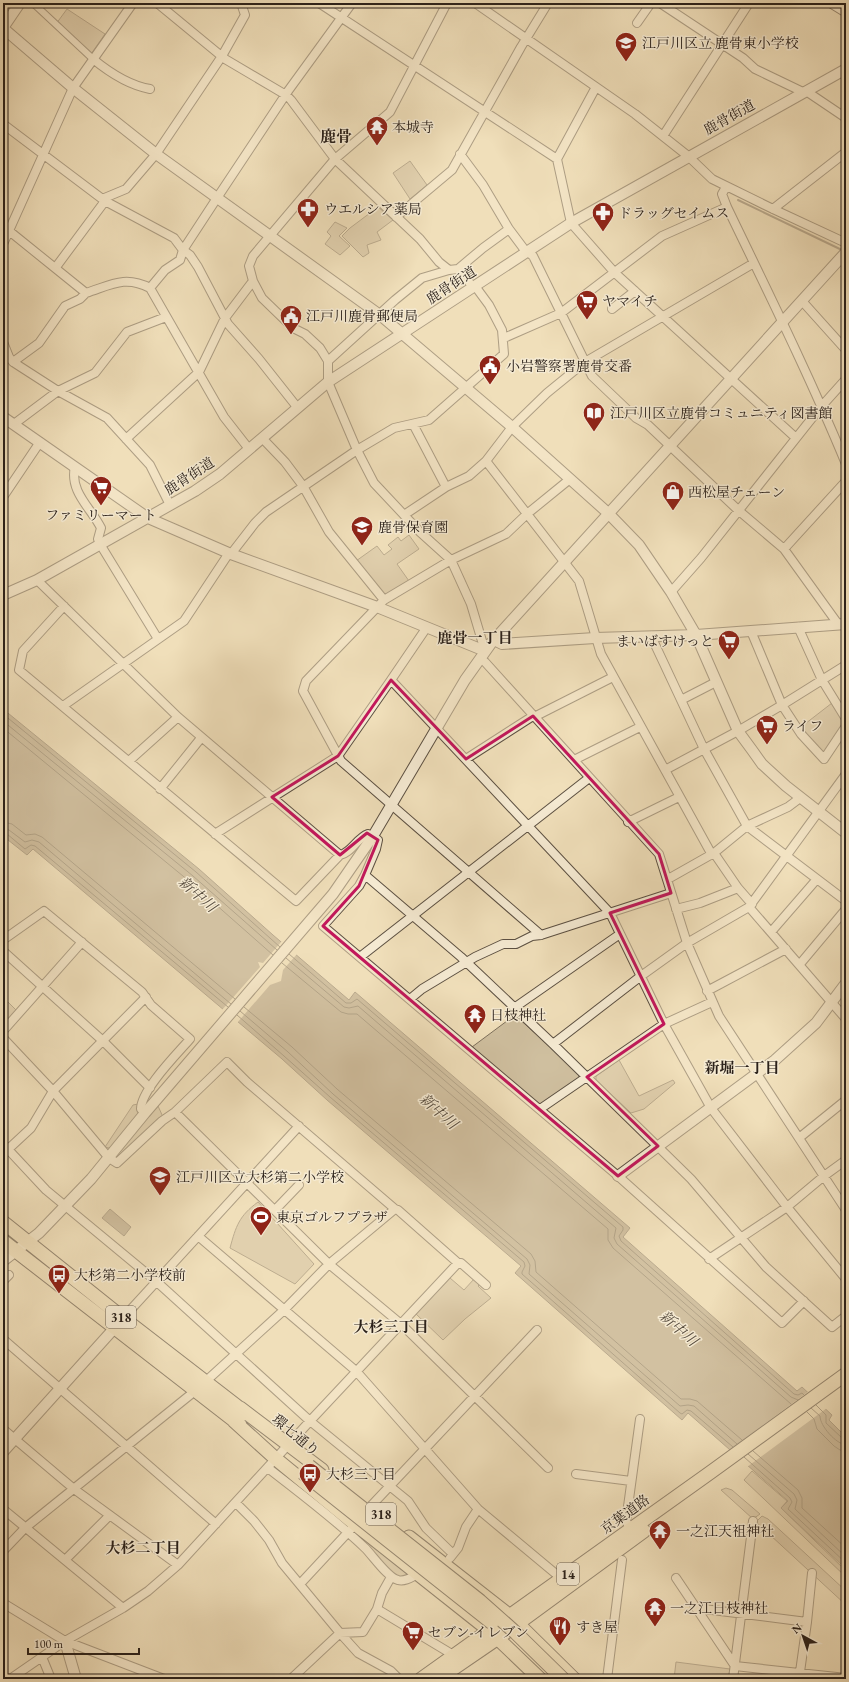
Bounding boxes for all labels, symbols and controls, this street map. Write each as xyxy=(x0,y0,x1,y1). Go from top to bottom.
school or university icon: 江戸川区立 鹿骨東小学校 xyxy=(613,30,639,63)
place label: 江戸川区立 鹿骨東小学校 xyxy=(642,34,799,52)
street label: 鹿骨街道 xyxy=(700,96,758,138)
temple icon: 本城寺 xyxy=(364,114,390,147)
place label: 本城寺 xyxy=(392,118,434,136)
district label: 鹿骨 xyxy=(320,126,352,147)
pharmacy icon: ウエルシア薬局 xyxy=(295,196,321,229)
place label: ウエルシア薬局 xyxy=(324,200,422,218)
pharmacy icon: ドラッグセイムス xyxy=(590,200,616,233)
place label: ドラッグセイムス xyxy=(618,204,729,222)
street label: 鹿骨街道 xyxy=(423,262,479,308)
supermarket icon: ヤマイチ xyxy=(574,288,600,321)
place label: ヤマイチ xyxy=(602,292,658,310)
public building icon: 江戸川鹿骨郵便局 xyxy=(278,303,304,336)
place label: 江戸川鹿骨郵便局 xyxy=(306,307,418,325)
public building icon: 小岩警察署鹿骨交番 xyxy=(477,353,503,386)
place label: 小岩警察署鹿骨交番 xyxy=(506,357,632,375)
library icon: 江戸川区立鹿骨コミュニティ図書館 xyxy=(581,400,607,433)
place label: 江戸川区立鹿骨コミュニティ図書館 xyxy=(610,404,833,422)
street label: 鹿骨街道 xyxy=(161,453,217,499)
supermarket icon: ファミリーマート xyxy=(88,474,114,507)
shop icon: 西松屋チェーン xyxy=(660,479,686,512)
place label: 西松屋チェーン xyxy=(688,483,785,501)
place label: ファミリーマート xyxy=(45,506,157,524)
school or university icon: 鹿骨保育園 xyxy=(349,514,375,547)
place label: 鹿骨保育園 xyxy=(378,518,448,536)
district label: 鹿骨一丁目 xyxy=(437,628,513,647)
supermarket icon: まいばすけっと xyxy=(716,628,742,661)
place label: まいばすけっと xyxy=(616,632,714,650)
supermarket icon: ライフ xyxy=(754,713,780,746)
place label: ライフ xyxy=(782,717,823,735)
water label: 新中川 xyxy=(175,872,223,917)
temple icon: 日枝神社 xyxy=(462,1002,488,1035)
place label: 日枝神社 xyxy=(490,1006,546,1024)
district label: 新堀一丁目 xyxy=(704,1058,780,1077)
water label: 新中川 xyxy=(416,1089,464,1134)
school or university icon: 江戸川区立大杉第二小学校 xyxy=(147,1164,173,1197)
place label: 江戸川区立大杉第二小学校 xyxy=(176,1168,344,1186)
sports icon: 東京ゴルフプラザ xyxy=(248,1204,274,1237)
place label: 東京ゴルフプラザ xyxy=(276,1208,388,1226)
bus stop icon: 大杉第二小学校前 xyxy=(46,1262,72,1295)
place label: 大杉第二小学校前 xyxy=(74,1266,186,1284)
road number: 318 xyxy=(106,1306,136,1328)
water label: 新中川 xyxy=(656,1306,704,1351)
district label: 大杉三丁目 xyxy=(353,1317,429,1336)
street label: 環七通り xyxy=(269,1410,323,1460)
bus stop icon: 大杉三丁目 xyxy=(297,1461,323,1494)
place label: 大杉三丁目 xyxy=(326,1465,396,1483)
street label: 京葉道路 xyxy=(597,1490,653,1538)
road number: 318 xyxy=(366,1503,396,1525)
temple icon: 一之江天祖神社 xyxy=(647,1518,673,1551)
place label: 一之江天祖神社 xyxy=(676,1522,774,1540)
district label: 大杉二丁目 xyxy=(105,1538,181,1557)
road number: 14 xyxy=(557,1563,579,1585)
temple icon: 一之江日枝神社 xyxy=(642,1595,668,1628)
place label: 一之江日枝神社 xyxy=(670,1599,768,1617)
restaurant icon: すき屋 xyxy=(547,1614,573,1647)
north arrow xyxy=(783,1616,823,1656)
place label: すき屋 xyxy=(576,1618,618,1636)
supermarket icon: セブン-イレブン xyxy=(400,1619,426,1652)
text: N xyxy=(789,1620,805,1637)
place label: セブン-イレブン xyxy=(428,1623,529,1641)
scale bar xyxy=(28,1630,139,1656)
text: 100 m xyxy=(34,1636,64,1652)

